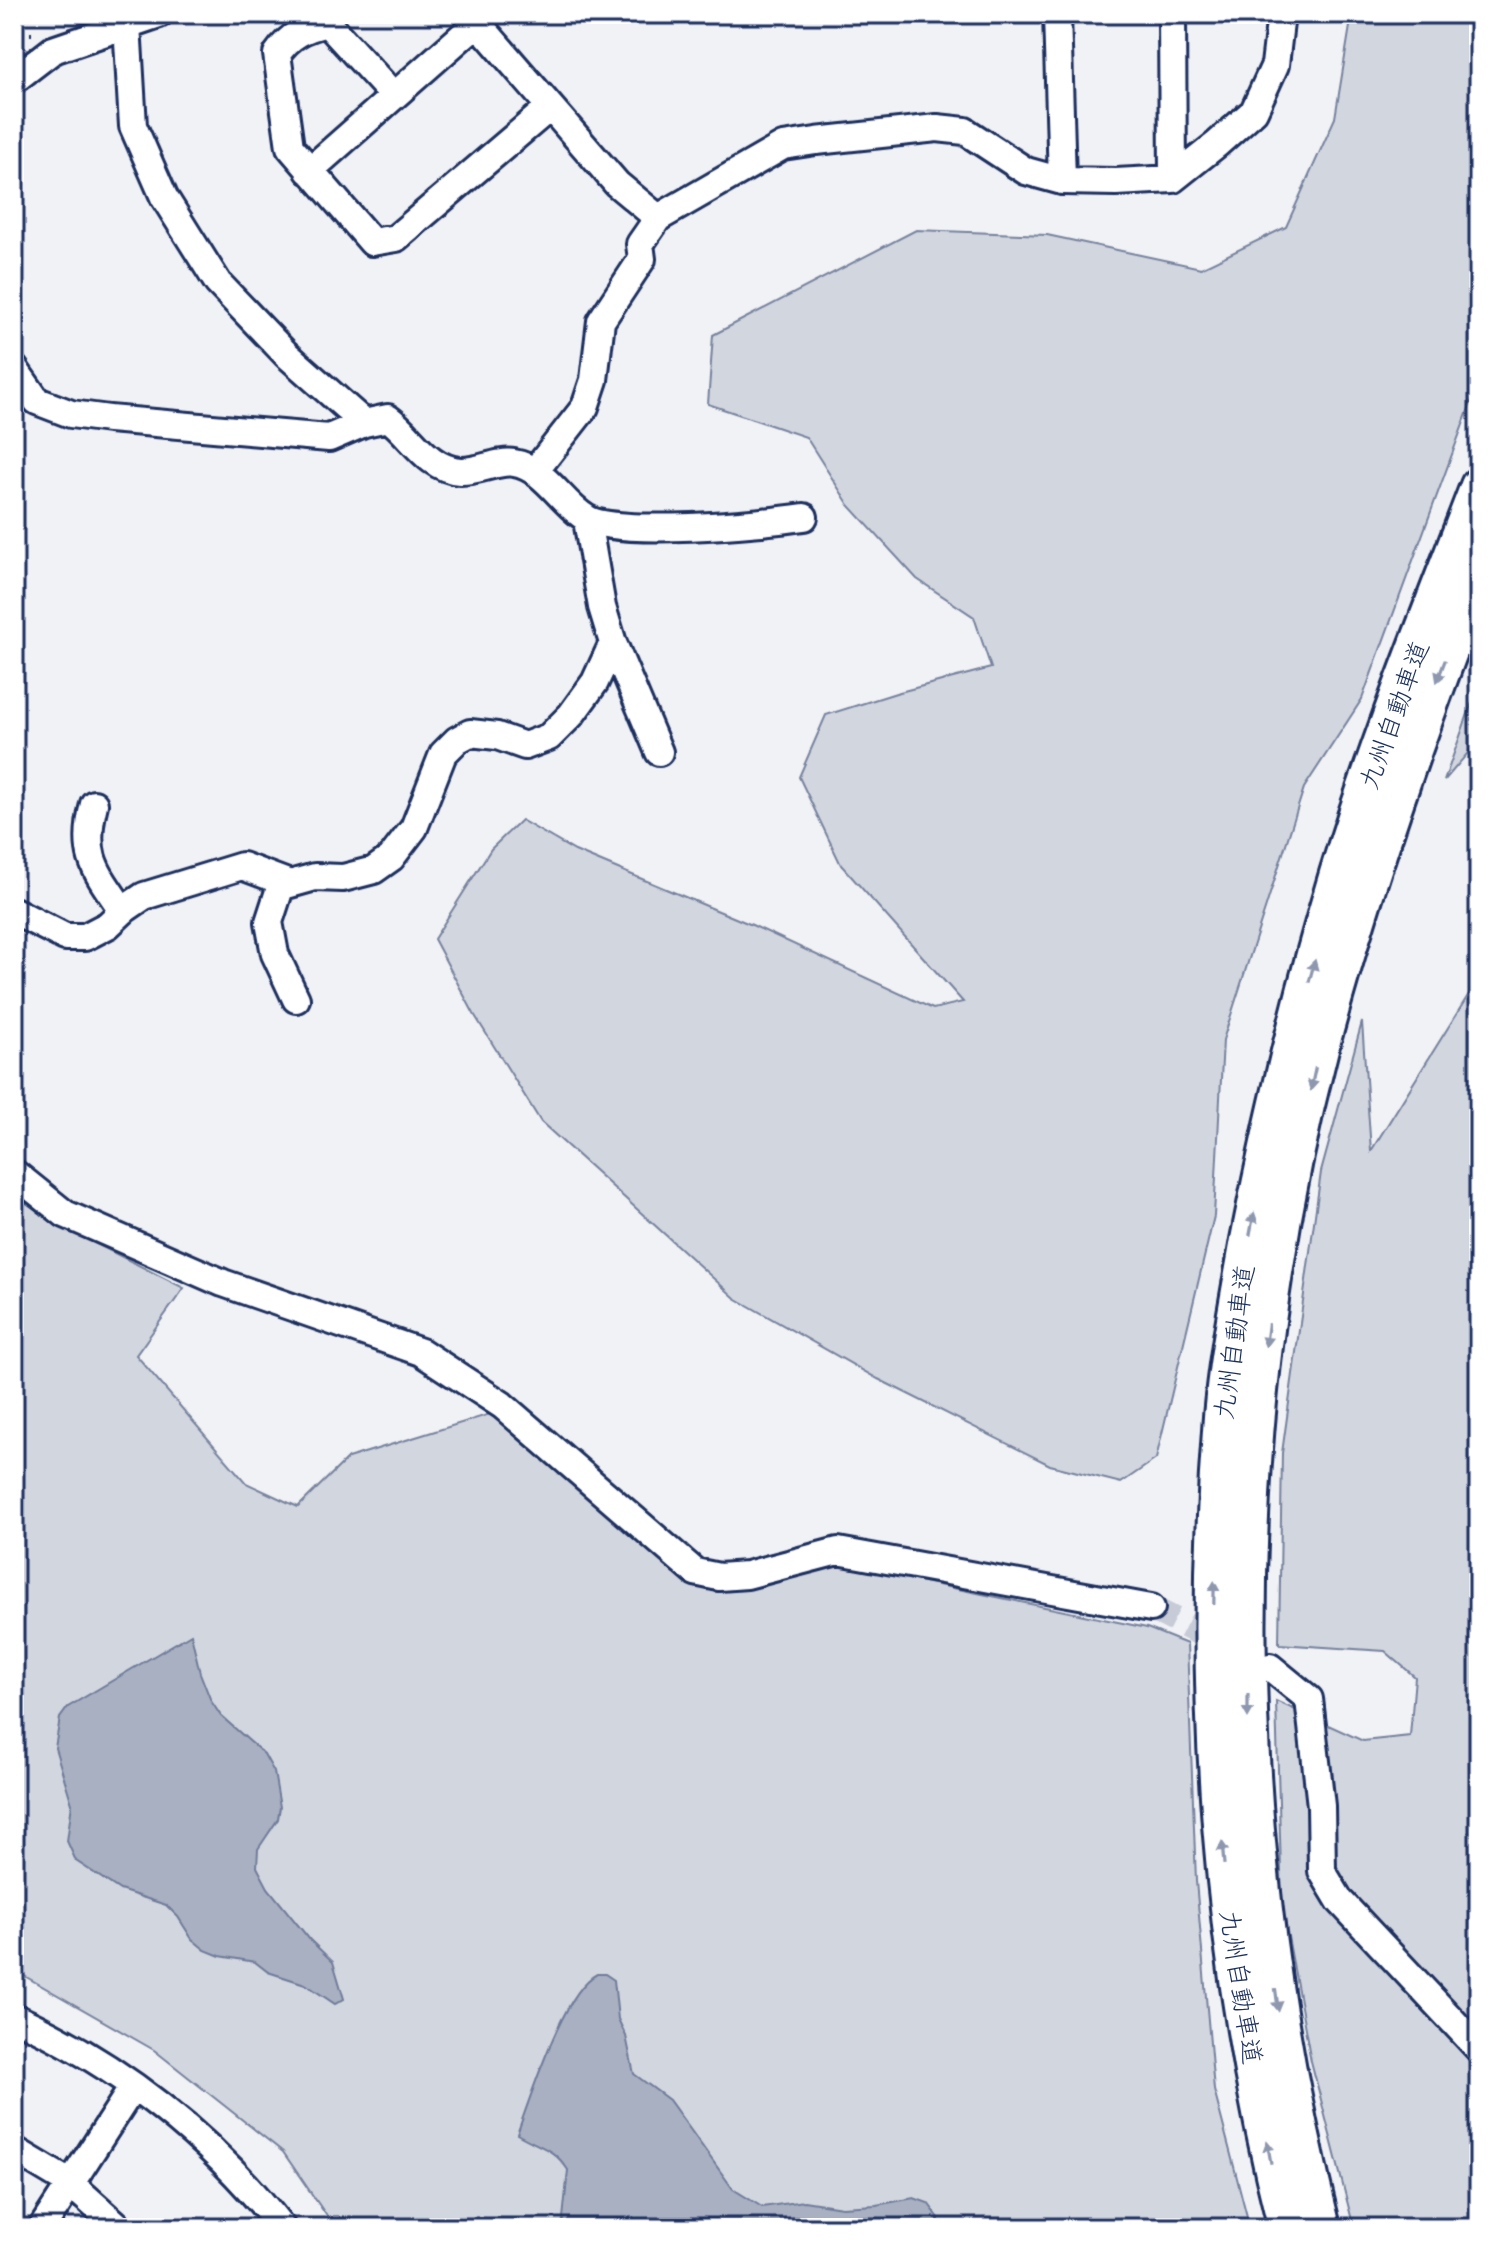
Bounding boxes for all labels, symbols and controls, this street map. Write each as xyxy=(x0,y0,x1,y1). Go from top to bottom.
street label: 九州自動車道 xyxy=(1351,636,1439,795)
one-way arrow xyxy=(1434,659,1447,683)
one-way arrow xyxy=(1306,958,1318,983)
one-way arrow xyxy=(1306,1067,1319,1092)
one-way arrow xyxy=(1247,1211,1259,1236)
street label: 九州自動車道 xyxy=(1206,1262,1264,1422)
one-way arrow xyxy=(1261,1323,1274,1348)
one-way arrow xyxy=(1208,1580,1220,1605)
one-way arrow xyxy=(1242,1694,1254,1719)
one-way arrow xyxy=(1216,1840,1229,1865)
street label: 九州自動車道 xyxy=(1210,1907,1270,2067)
one-way arrow xyxy=(1271,1988,1284,2013)
one-way arrow xyxy=(1262,2139,1275,2164)

